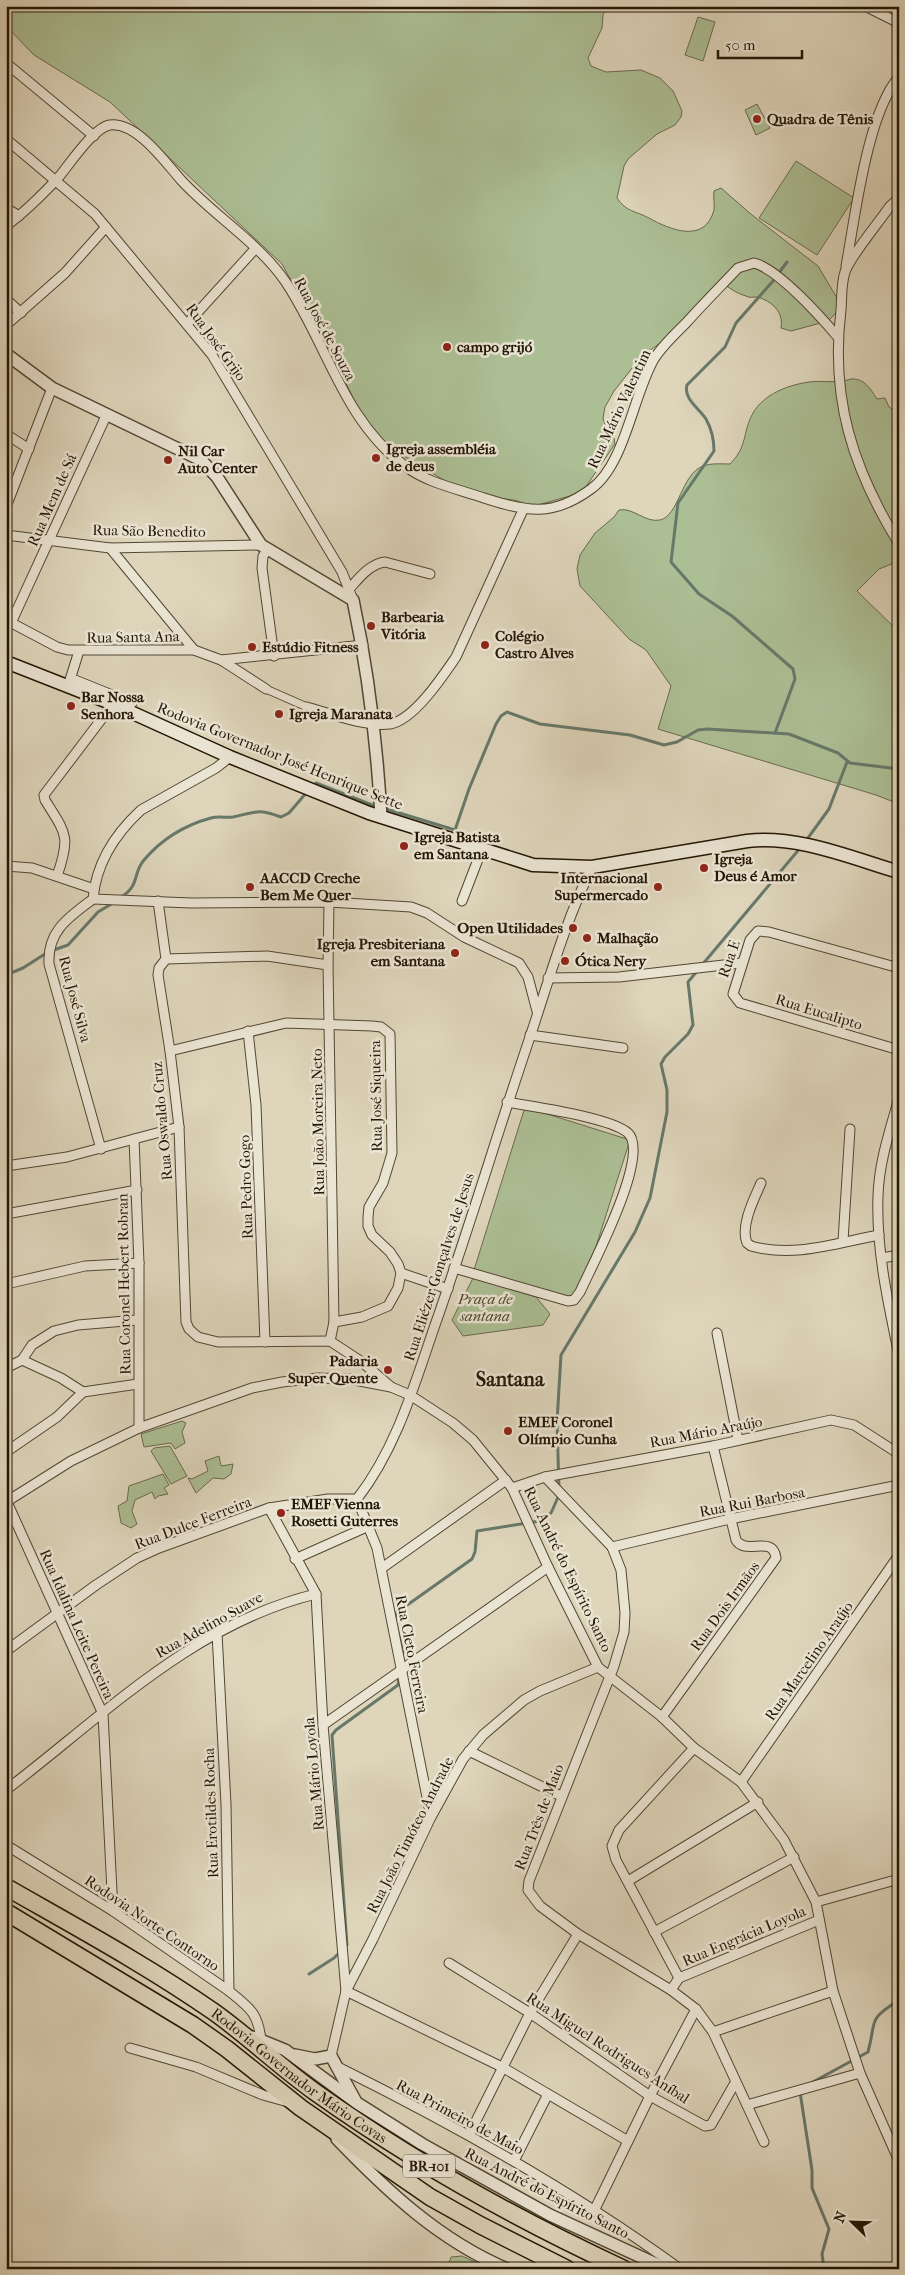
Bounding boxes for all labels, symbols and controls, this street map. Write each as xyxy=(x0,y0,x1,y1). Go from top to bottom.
scale bar xyxy=(718,28,801,60)
text: 50 m xyxy=(725,36,756,54)
place label: Quadra de Tênis xyxy=(767,110,874,128)
marker: Quadra de Tênis xyxy=(751,113,763,125)
street label: Rua José de Souza xyxy=(290,274,360,385)
street label: Rua José Grijo xyxy=(182,300,250,384)
place label: campo grijó xyxy=(457,338,533,356)
marker: campo grijó xyxy=(441,341,453,353)
street label: Rua Mário Valentim xyxy=(583,346,655,472)
place label: Igreja assembléia de deus xyxy=(386,440,497,475)
place label: Nil Car Auto Center xyxy=(177,442,258,477)
street label: Rua Mem de Sá xyxy=(24,450,81,549)
marker: Igreja assembléia de deus xyxy=(370,452,382,464)
marker: Nil Car Auto Center xyxy=(162,454,174,466)
street label: Rua São Benedito xyxy=(92,521,206,541)
place label: Barbearia Vitória xyxy=(380,608,445,643)
marker: Barbearia Vitória xyxy=(365,620,377,632)
street label: Rua Santa Ana xyxy=(86,627,181,647)
place label: Colégio Castro Alves xyxy=(495,627,574,662)
place label: Estúdio Fitness xyxy=(262,638,359,656)
marker: Colégio Castro Alves xyxy=(479,639,491,651)
marker: Estúdio Fitness xyxy=(246,641,258,653)
place label: Bar Nossa Senhora xyxy=(81,688,145,723)
street label: Rodovia Governador José Henrique Sette xyxy=(154,698,406,814)
marker: Bar Nossa Senhora xyxy=(65,700,77,712)
place label: Igreja Maranata xyxy=(289,705,394,723)
marker: Igreja Maranata xyxy=(273,708,285,720)
place label: Igreja Batista em Santana xyxy=(414,828,501,863)
marker: Igreja Batista em Santana xyxy=(398,840,410,852)
place label: Igreja Deus é Amor xyxy=(714,850,797,885)
marker: Igreja Deus é Amor xyxy=(698,862,710,874)
place label: AACCD Creche Bem Me Quer xyxy=(259,869,361,904)
place label: Internacional Supermercado xyxy=(554,869,649,904)
marker: AACCD Creche Bem Me Quer xyxy=(244,881,256,893)
marker: Internacional Supermercado xyxy=(652,881,664,893)
place label: Open Utilidades xyxy=(457,919,563,937)
marker: Open Utilidades xyxy=(567,922,579,934)
place label: Malhação xyxy=(596,929,659,948)
marker: Malhação xyxy=(581,932,593,944)
place label: Igreja Presbiteriana em Santana xyxy=(317,935,446,970)
street label: Rua E xyxy=(714,938,744,980)
marker: Igreja Presbiteriana em Santana xyxy=(449,947,461,959)
place label: Ótica Nery xyxy=(575,952,647,970)
street label: Rua José Silva xyxy=(55,954,95,1045)
marker: Ótica Nery xyxy=(559,955,571,967)
street label: Rua Eucalipto xyxy=(773,990,865,1034)
street label: Rua José Siqueira xyxy=(366,1039,386,1152)
street label: Rua João Moreira Neto xyxy=(308,1048,328,1196)
street label: Rua Oswaldo Cruz xyxy=(148,1060,176,1181)
street label: Rua Pedro Gogo xyxy=(235,1134,257,1240)
street label: Rua Eliézer Gonçalves de Jesus xyxy=(400,1170,478,1363)
street label: Rua Coronel Hebert Robran xyxy=(113,1193,135,1375)
park label: Praça de santana xyxy=(457,1290,513,1325)
place label: Padaria Super Quente xyxy=(288,1352,379,1387)
marker: Padaria Super Quente xyxy=(382,1364,394,1376)
district label: Santana xyxy=(476,1368,545,1391)
street label: Rua Mário Araújo xyxy=(648,1412,764,1452)
place label: EMEF Coronel Olímpio Cunha xyxy=(518,1413,618,1448)
marker: EMEF Coronel Olímpio Cunha xyxy=(502,1425,514,1437)
street label: Rua André do Espírito Santo xyxy=(520,1483,616,1655)
street label: Rua Rui Barbosa xyxy=(698,1483,807,1521)
street label: Rua Dulce Ferreira xyxy=(132,1492,255,1554)
place label: EMEF Vienna Rosetti Guterres xyxy=(291,1495,399,1530)
marker: EMEF Vienna Rosetti Guterres xyxy=(275,1507,287,1519)
street label: Rua Idalina Leite Pereira xyxy=(36,1546,119,1703)
street label: Rua Dois Irmãos xyxy=(687,1557,764,1654)
street label: Rua Adelino Suave xyxy=(152,1588,266,1662)
street label: Rua Cleto Ferreira xyxy=(392,1593,433,1716)
street label: Rua Marcelino Araújo xyxy=(761,1598,857,1724)
street label: Rua Mário Loyola xyxy=(300,1715,328,1832)
street label: Rua Erotildes Rocha xyxy=(200,1746,222,1879)
street label: Rua João Timóteo Andrade xyxy=(363,1753,458,1916)
street label: Rua Três de Maio xyxy=(510,1761,568,1873)
street label: Rodovia Norte Contorno xyxy=(81,1871,223,1975)
street label: Rua Engrácia Loyola xyxy=(680,1901,809,1970)
street label: Rua Miguel Rodrigues Aníbal xyxy=(523,1989,693,2107)
street label: Rodovia Governador Mário Covas xyxy=(208,2004,391,2147)
street label: Rua Primeiro de Maio xyxy=(393,2076,527,2158)
street label: Rua André do Espírito Santo xyxy=(462,2144,633,2243)
road number: BR-101 xyxy=(403,2154,455,2178)
north arrow xyxy=(828,2198,878,2248)
text: N xyxy=(831,2209,851,2225)

